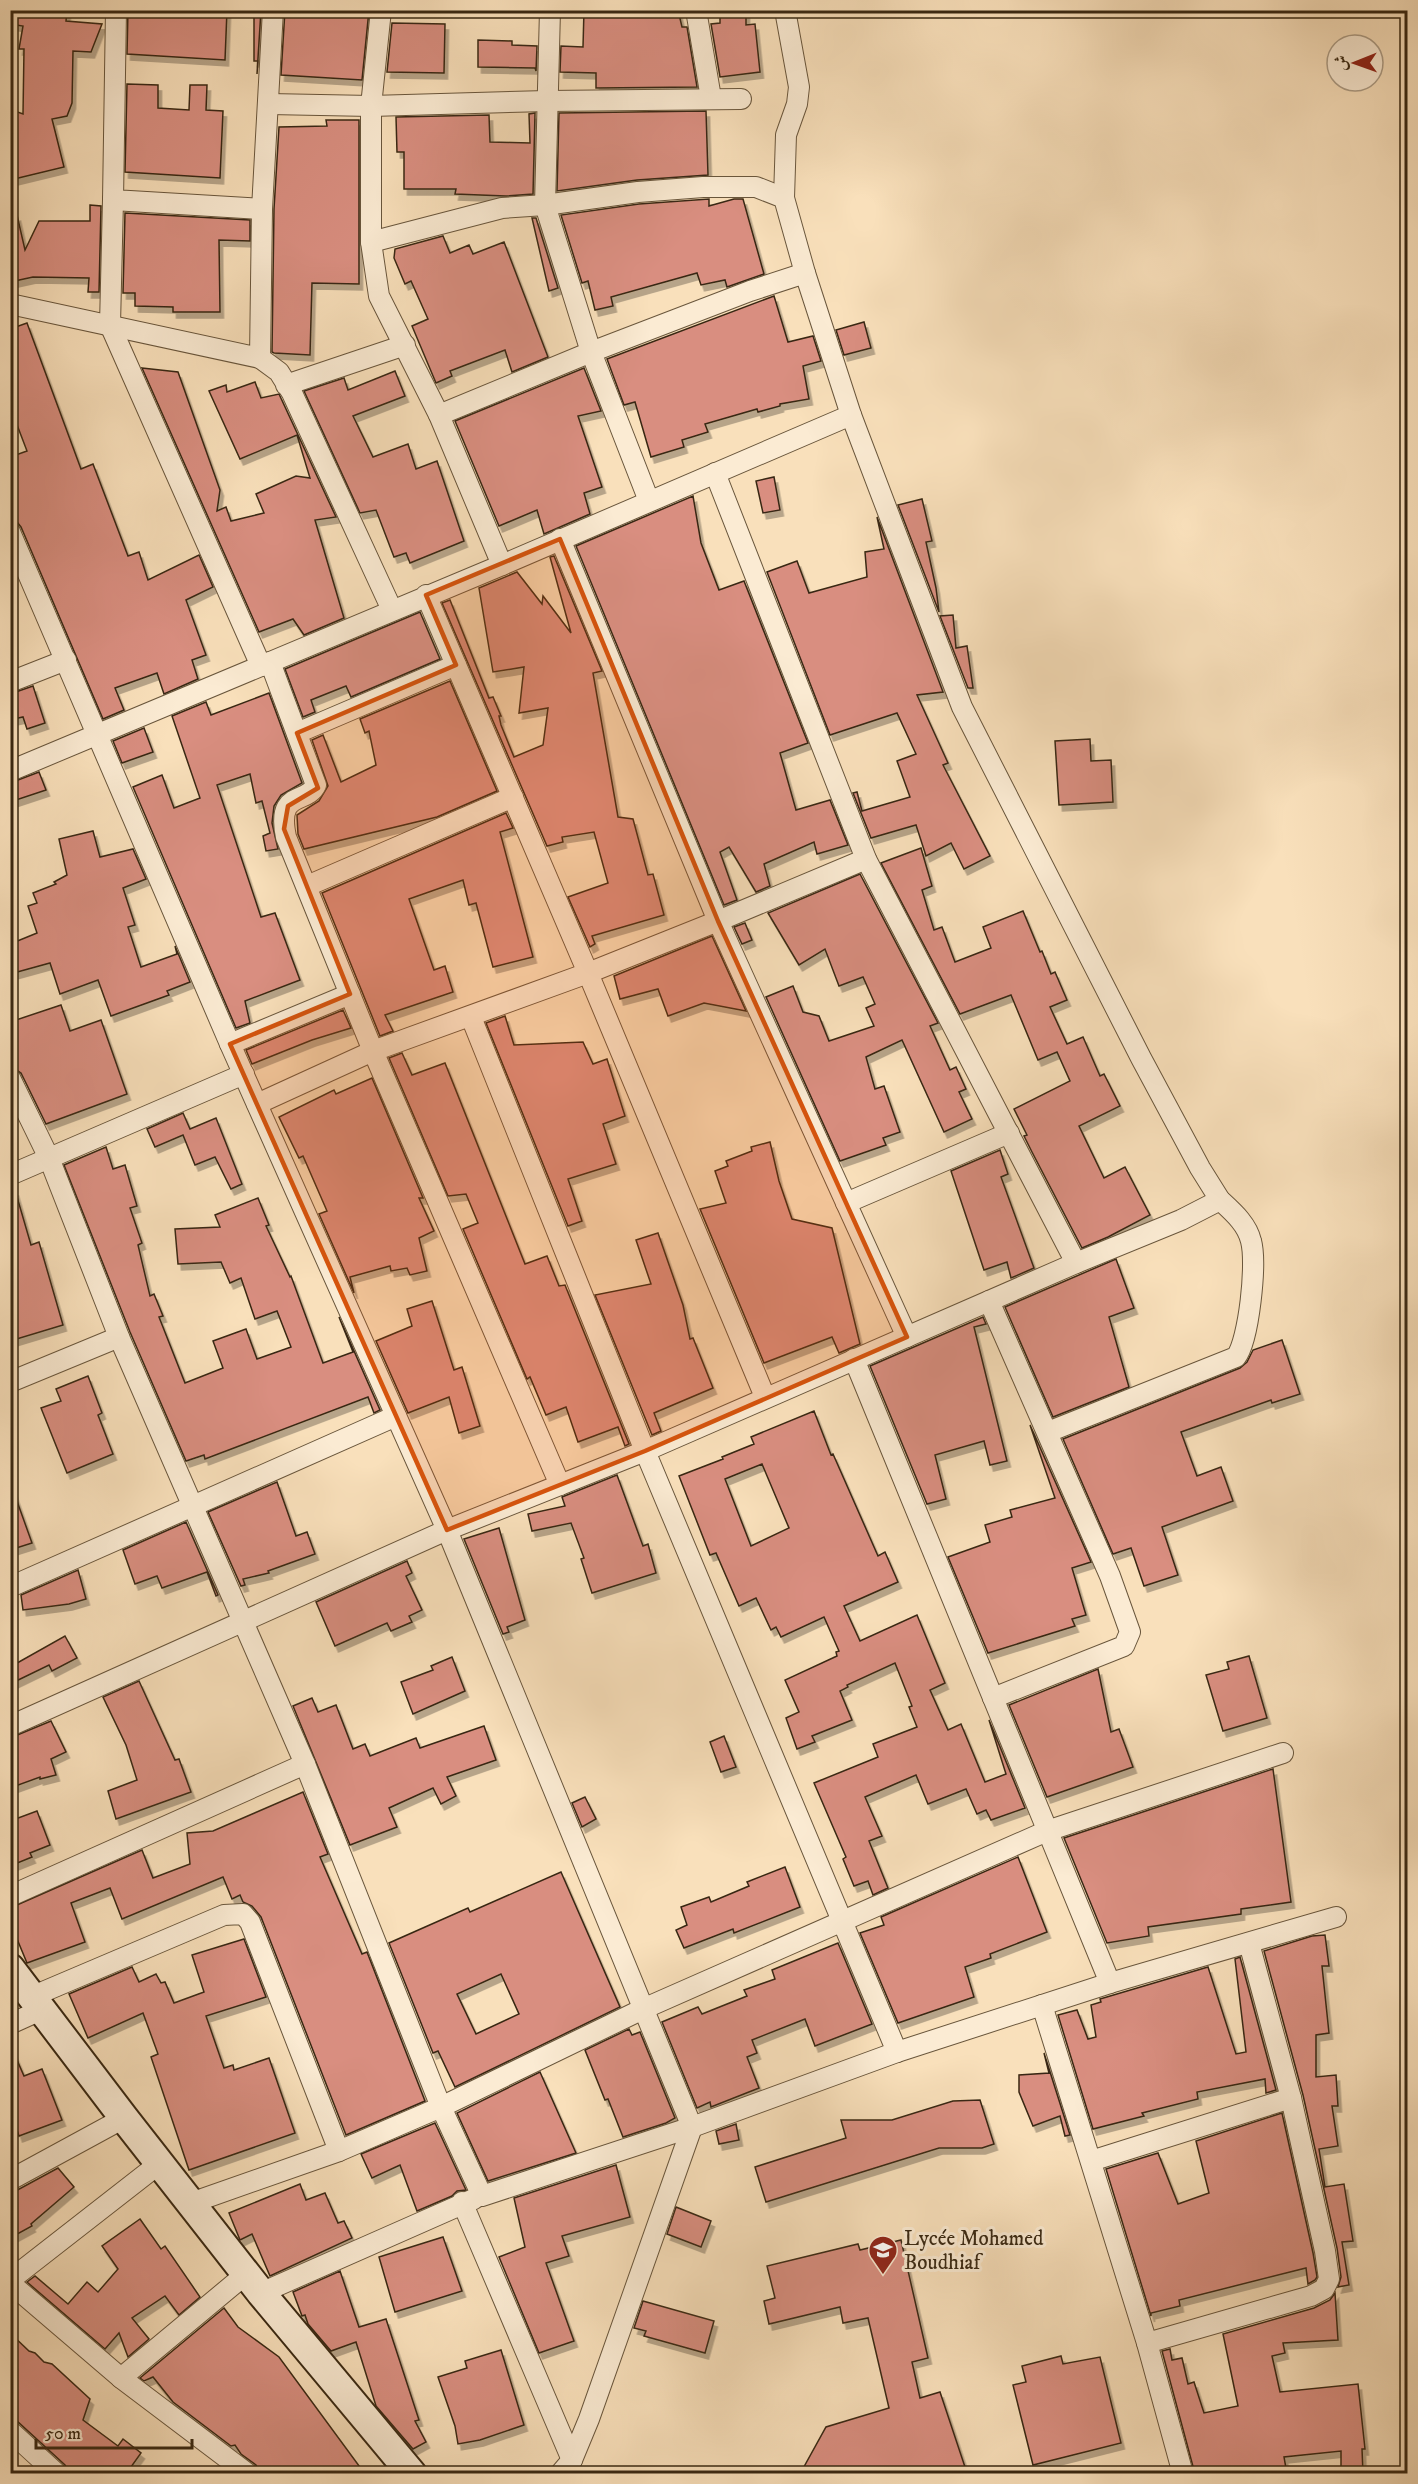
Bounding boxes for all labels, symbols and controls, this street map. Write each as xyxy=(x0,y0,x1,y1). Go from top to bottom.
north arrow xyxy=(1325,33,1385,93)
text: ش xyxy=(1331,55,1351,71)
place label: Lycée Mohamed Boudhiaf xyxy=(904,2226,1044,2276)
school or university icon: Lycée Mohamed Boudhiaf xyxy=(867,2234,899,2276)
scale bar xyxy=(36,2412,192,2450)
text: 50 m xyxy=(45,2423,81,2445)

